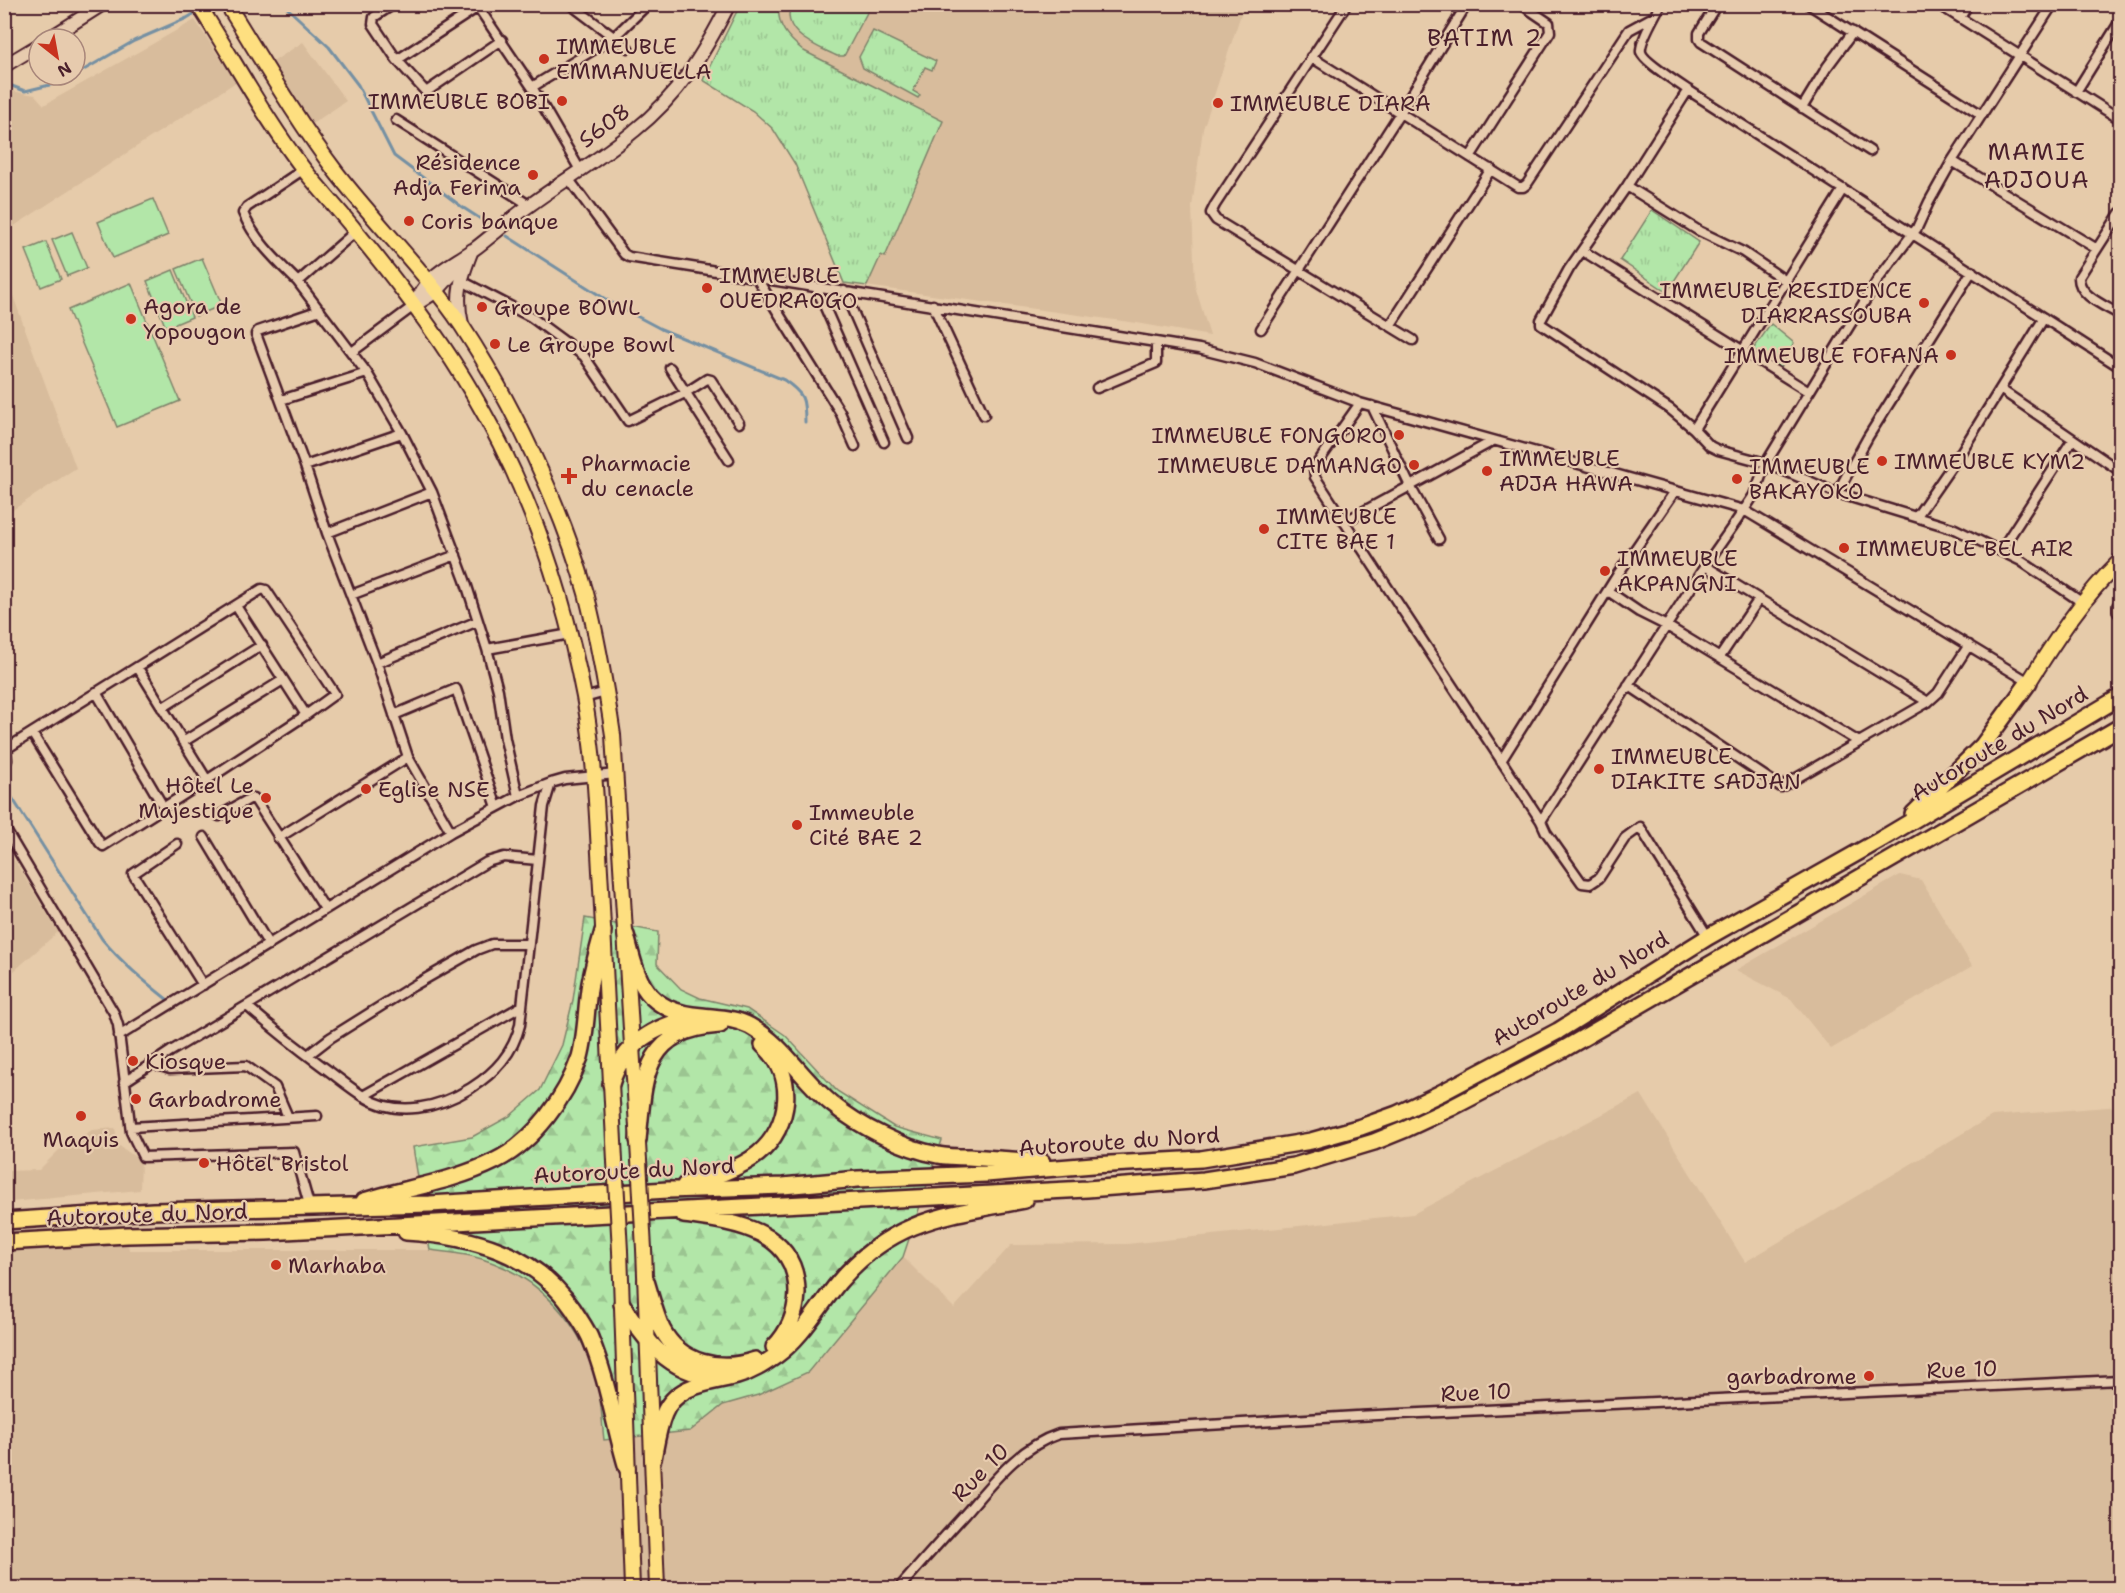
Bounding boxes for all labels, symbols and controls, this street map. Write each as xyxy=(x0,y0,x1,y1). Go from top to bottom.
district label: BATIM 2 xyxy=(1427,22,1543,54)
north arrow xyxy=(27,27,87,87)
place label: IMMEUBLE EMMANUELLA xyxy=(556,32,711,86)
marker: IMMEUBLE EMMANUELLA xyxy=(537,52,551,66)
text: N xyxy=(54,57,75,82)
place label: IMMEUBLE BOBI xyxy=(368,87,550,116)
place label: IMMEUBLE DIARA xyxy=(1230,89,1431,118)
marker: IMMEUBLE BOBI xyxy=(555,94,569,108)
street label: S608 xyxy=(573,96,636,154)
marker: IMMEUBLE DIARA xyxy=(1211,96,1225,110)
district label: MAMIE ADJOUA xyxy=(1984,136,2090,196)
place label: Résidence Adja Ferima xyxy=(393,148,521,202)
marker: Résidence Adja Ferima xyxy=(526,168,540,182)
place label: Coris banque xyxy=(421,207,559,236)
marker: Coris banque xyxy=(402,214,416,228)
place label: IMMEUBLE OUEDRAOGO xyxy=(719,261,857,315)
place label: IMMEUBLE RESIDENCE DIARRASSOUBA xyxy=(1659,276,1912,330)
marker: IMMEUBLE OUEDRAOGO xyxy=(700,281,714,295)
place label: Agora de Yopougon xyxy=(143,292,246,346)
place label: Groupe BOWL xyxy=(494,293,640,322)
marker: IMMEUBLE RESIDENCE DIARRASSOUBA xyxy=(1917,296,1931,310)
marker: Groupe BOWL xyxy=(475,300,489,314)
marker: Agora de Yopougon xyxy=(124,312,138,326)
place label: Le Groupe Bowl xyxy=(507,330,675,359)
marker: Le Groupe Bowl xyxy=(488,337,502,351)
place label: IMMEUBLE FOFANA xyxy=(1724,341,1939,370)
marker: IMMEUBLE FOFANA xyxy=(1944,348,1958,362)
place label: IMMEUBLE FONGORO xyxy=(1152,421,1387,450)
marker: IMMEUBLE FONGORO xyxy=(1392,428,1406,442)
place label: IMMEUBLE ADJA HAWA xyxy=(1499,444,1633,498)
place label: IMMEUBLE KYM2 xyxy=(1894,447,2085,476)
place label: Pharmacie du cenacle xyxy=(581,449,694,503)
place label: IMMEUBLE DAMANGO xyxy=(1157,451,1402,480)
place label: IMMEUBLE BAKAYOKO xyxy=(1749,452,1870,506)
marker: IMMEUBLE KYM2 xyxy=(1875,454,1889,468)
marker: IMMEUBLE DAMANGO xyxy=(1407,458,1421,472)
marker: IMMEUBLE ADJA HAWA xyxy=(1480,464,1494,478)
marker: Pharmacie du cenacle xyxy=(562,469,576,483)
marker: IMMEUBLE BAKAYOKO xyxy=(1730,472,1744,486)
place label: IMMEUBLE CITE BAE 1 xyxy=(1276,502,1397,556)
marker: IMMEUBLE CITE BAE 1 xyxy=(1257,522,1271,536)
place label: IMMEUBLE BEL AIR xyxy=(1856,534,2073,563)
marker: IMMEUBLE BEL AIR xyxy=(1837,541,1851,555)
place label: IMMEUBLE AKPANGNI xyxy=(1617,544,1738,598)
marker: IMMEUBLE AKPANGNI xyxy=(1598,564,1612,578)
street label: Autoroute du Nord xyxy=(1905,679,2093,808)
place label: IMMEUBLE DIAKITE SADJAN xyxy=(1611,742,1801,796)
marker: IMMEUBLE DIAKITE SADJAN xyxy=(1592,762,1606,776)
place label: Hôtel Le Majestique xyxy=(138,771,254,825)
place label: Eglise NSE xyxy=(378,775,490,804)
marker: Eglise NSE xyxy=(359,782,373,796)
marker: Hôtel Le Majestique xyxy=(259,791,273,805)
place label: Immeuble Cité BAE 2 xyxy=(809,798,923,852)
marker: Immeuble Cité BAE 2 xyxy=(790,818,804,832)
street label: Autoroute du Nord xyxy=(1486,924,1674,1053)
place label: Kiosque xyxy=(145,1047,226,1076)
marker: Kiosque xyxy=(126,1054,140,1068)
place label: Garbadrome xyxy=(148,1085,282,1114)
marker: Garbadrome xyxy=(129,1092,143,1106)
marker: Maquis xyxy=(74,1109,88,1123)
street label: Autoroute du Nord xyxy=(1018,1120,1221,1163)
place label: Maquis xyxy=(43,1125,119,1154)
place label: Hôtel Bristol xyxy=(216,1149,349,1178)
street label: Autoroute du Nord xyxy=(533,1151,735,1190)
marker: Hôtel Bristol xyxy=(197,1156,211,1170)
street label: Autoroute du Nord xyxy=(46,1196,248,1233)
place label: Marhaba xyxy=(288,1251,386,1280)
marker: Marhaba xyxy=(269,1258,283,1272)
street label: Rue 10 xyxy=(1926,1354,1998,1385)
place label: garbadrome xyxy=(1727,1362,1857,1391)
marker: garbadrome xyxy=(1862,1369,1876,1383)
street label: Rue 10 xyxy=(1440,1376,1512,1409)
street label: Rue 10 xyxy=(945,1437,1016,1508)

